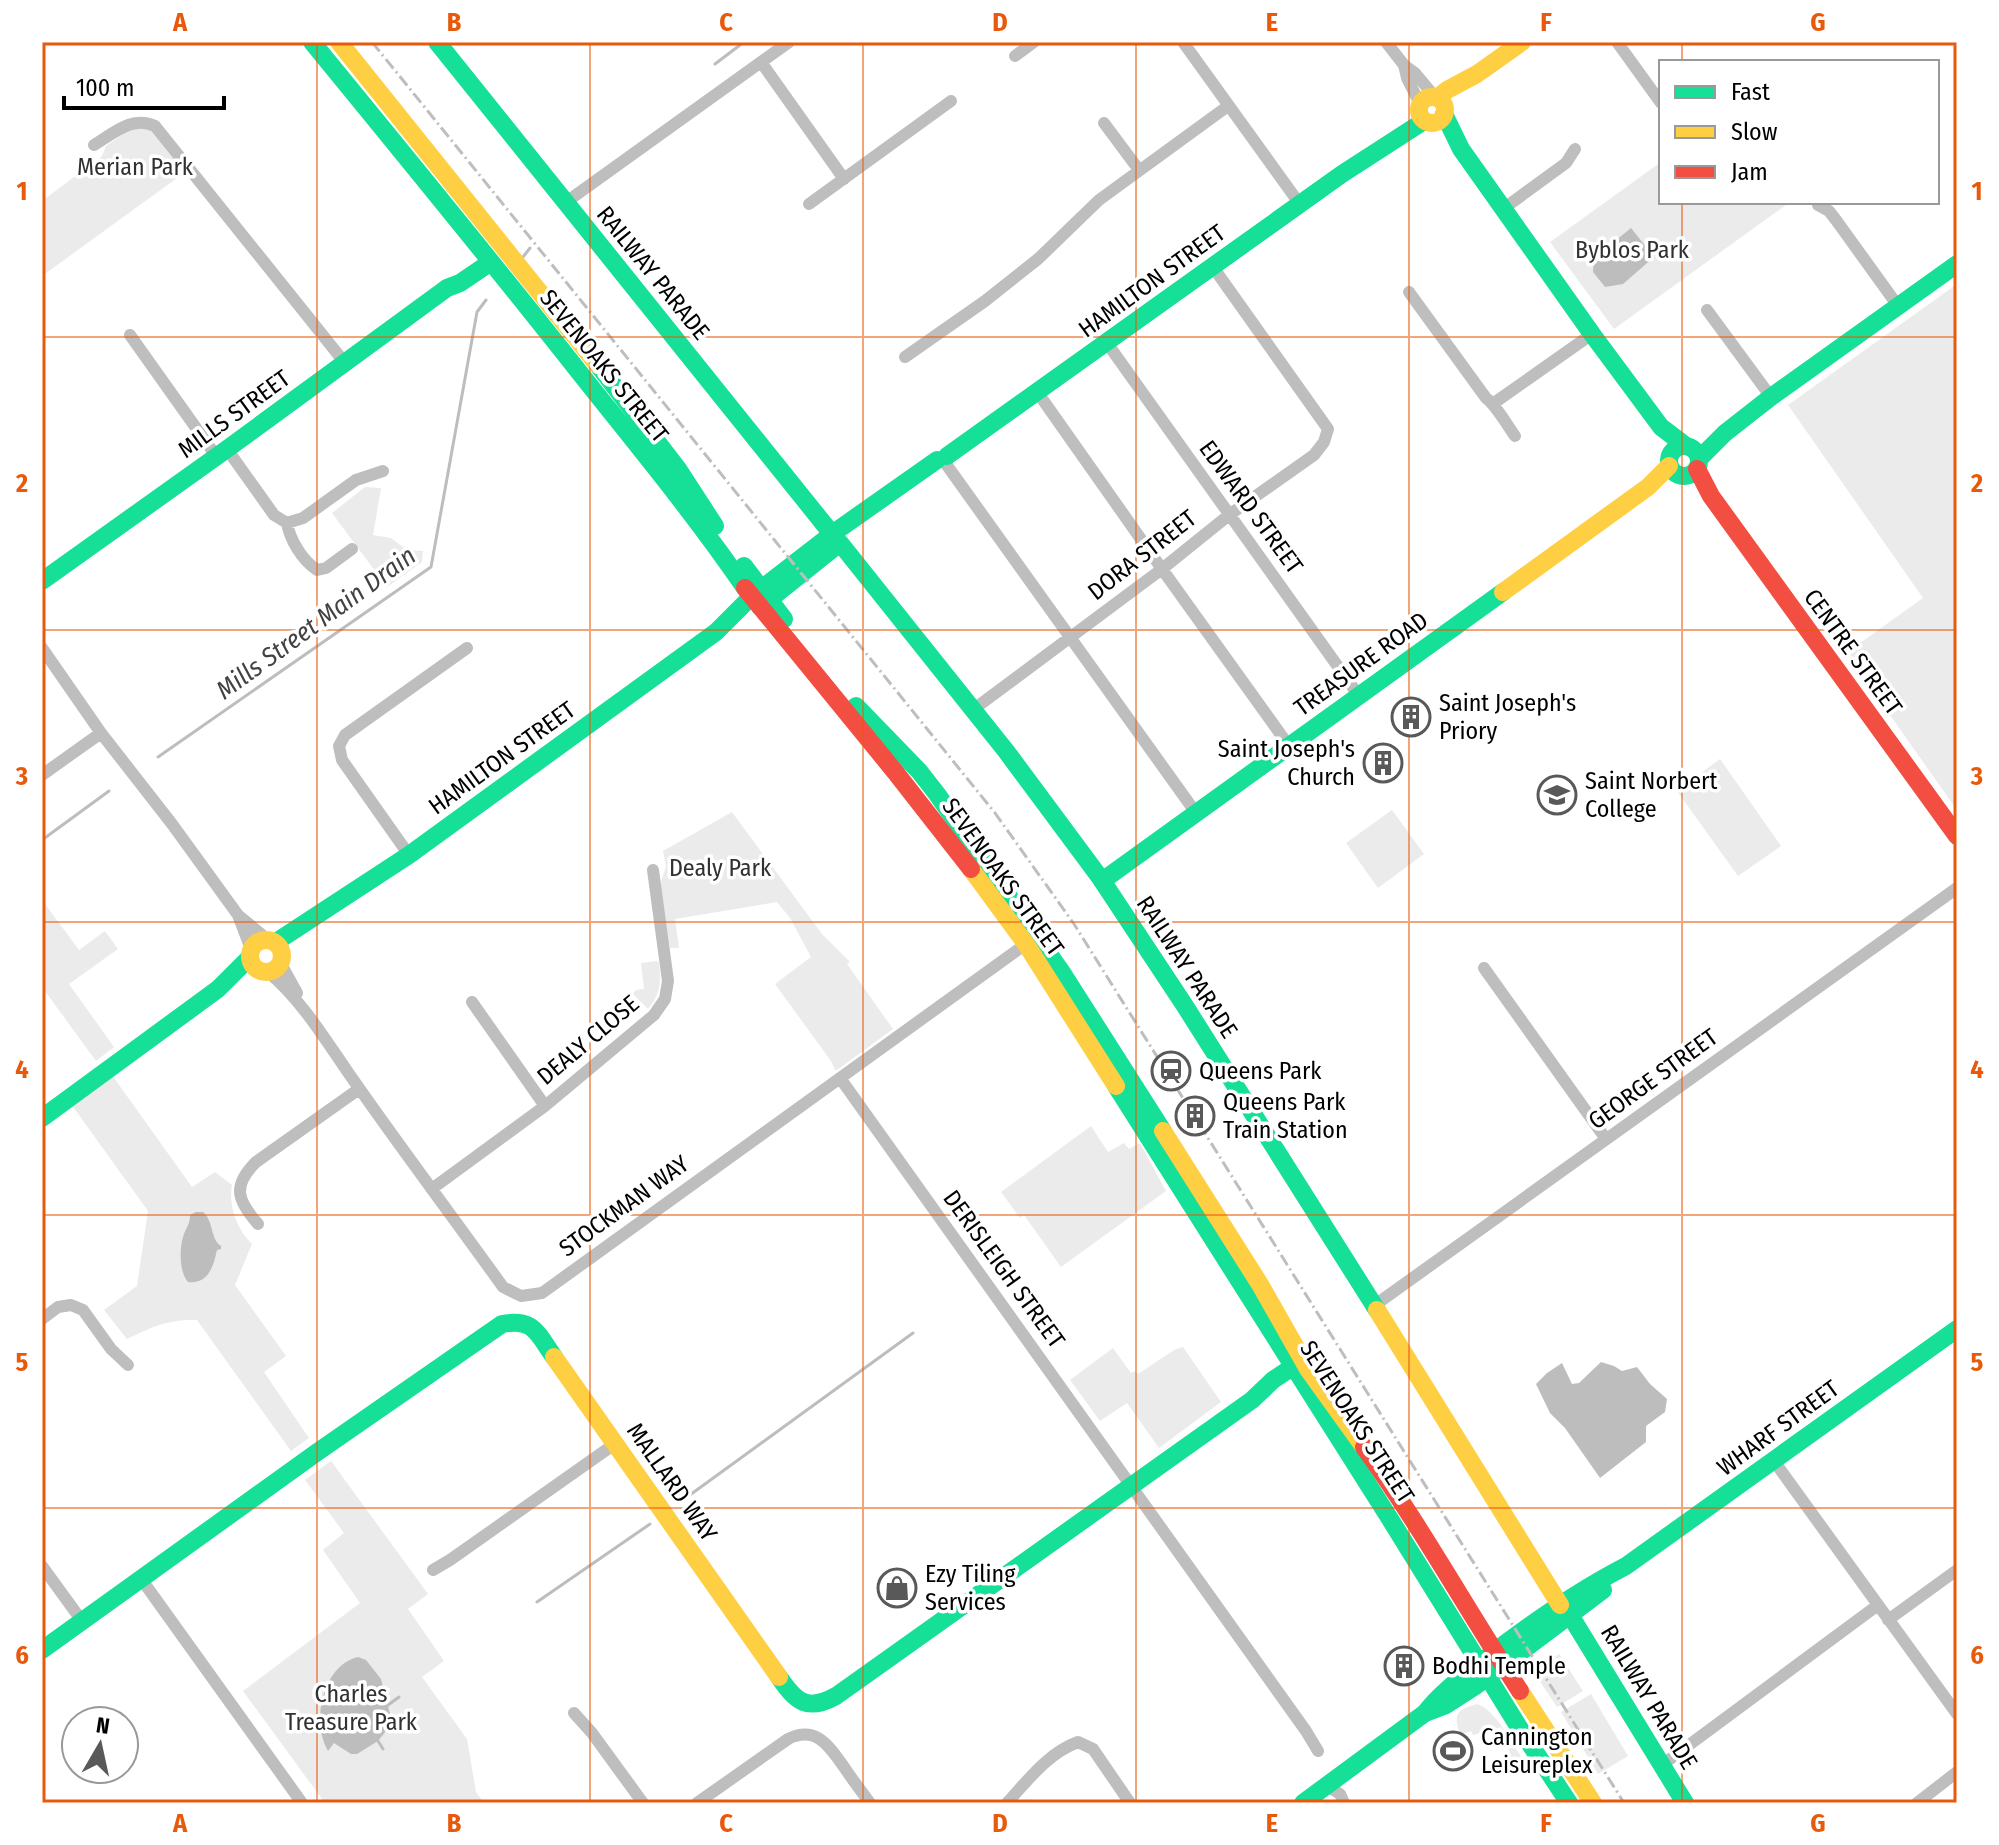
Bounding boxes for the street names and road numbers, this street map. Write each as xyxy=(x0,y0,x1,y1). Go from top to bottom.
street label: RAILWAY PARADE xyxy=(591,201,715,345)
street label: HAMILTON STREET xyxy=(1073,219,1231,343)
street label: SEVENOAKS STREET xyxy=(534,284,674,448)
street label: MILLS STREET xyxy=(173,364,295,464)
street label: EDWARD STREET xyxy=(1193,435,1309,579)
street label: DORA STREET xyxy=(1082,504,1202,606)
street label: CENTRE STREET xyxy=(1798,584,1908,720)
street label: TREASURE ROAD xyxy=(1289,606,1433,722)
street label: HAMILTON STREET xyxy=(423,696,581,820)
street label: SEVENOAKS STREET xyxy=(936,793,1070,961)
street label: RAILWAY PARADE xyxy=(1131,891,1243,1043)
street label: DEALY CLOSE xyxy=(532,989,644,1091)
street label: GEORGE STREET xyxy=(1583,1023,1723,1135)
street label: STOCKMAN WAY xyxy=(554,1150,694,1262)
street label: DERISLEIGH STREET xyxy=(937,1185,1071,1353)
street label: SEVENOAKS STREET xyxy=(1294,1336,1420,1508)
street label: WHARF STREET xyxy=(1712,1374,1844,1482)
street label: MALLARD WAY xyxy=(621,1418,723,1546)
street label: RAILWAY PARADE xyxy=(1595,1620,1703,1774)

